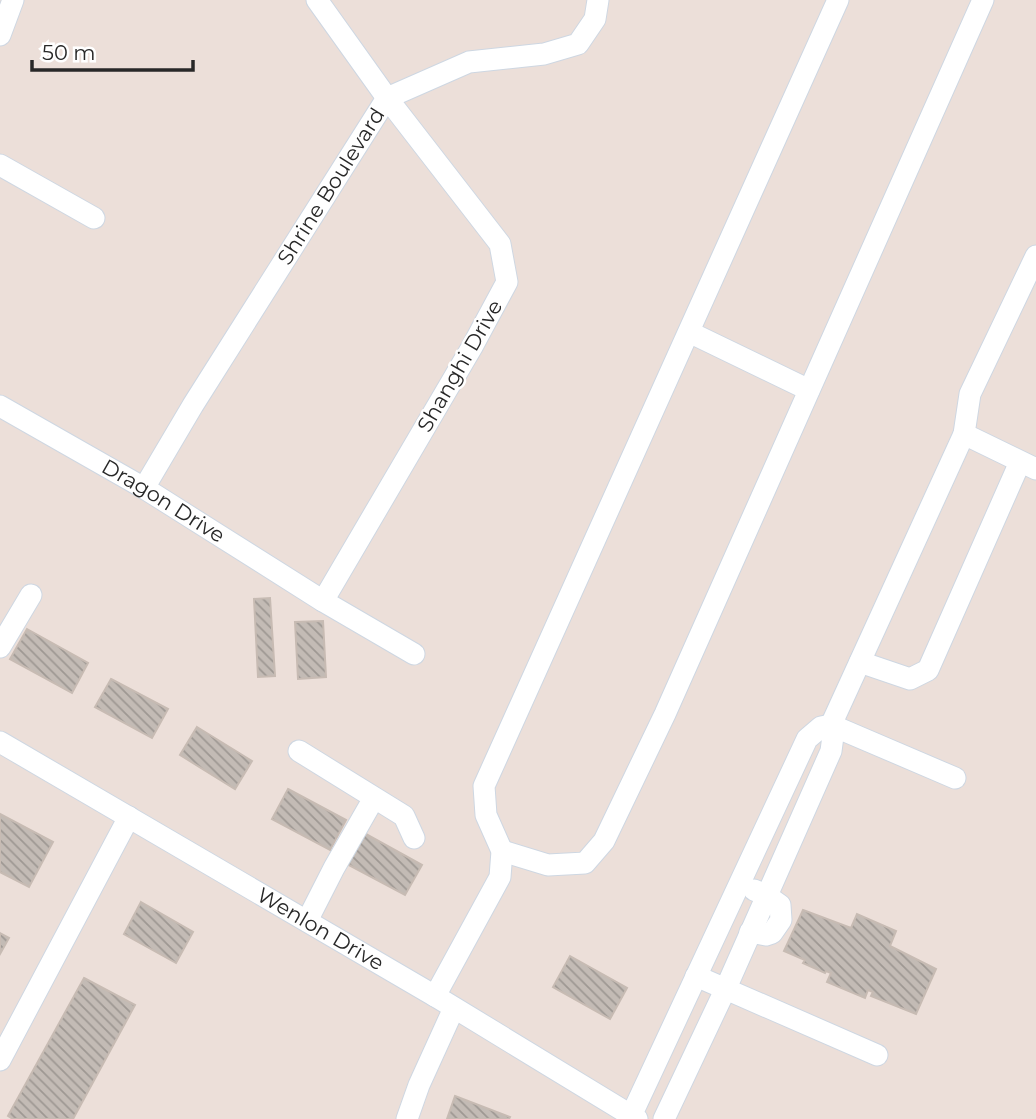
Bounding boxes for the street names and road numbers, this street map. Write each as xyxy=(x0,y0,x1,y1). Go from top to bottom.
street label: Shrine Boulevard xyxy=(272,103,390,269)
street label: Shanghi Drive xyxy=(412,295,508,436)
street label: Dragon Drive xyxy=(98,454,230,548)
street label: Wenlon Drive xyxy=(253,882,389,975)

